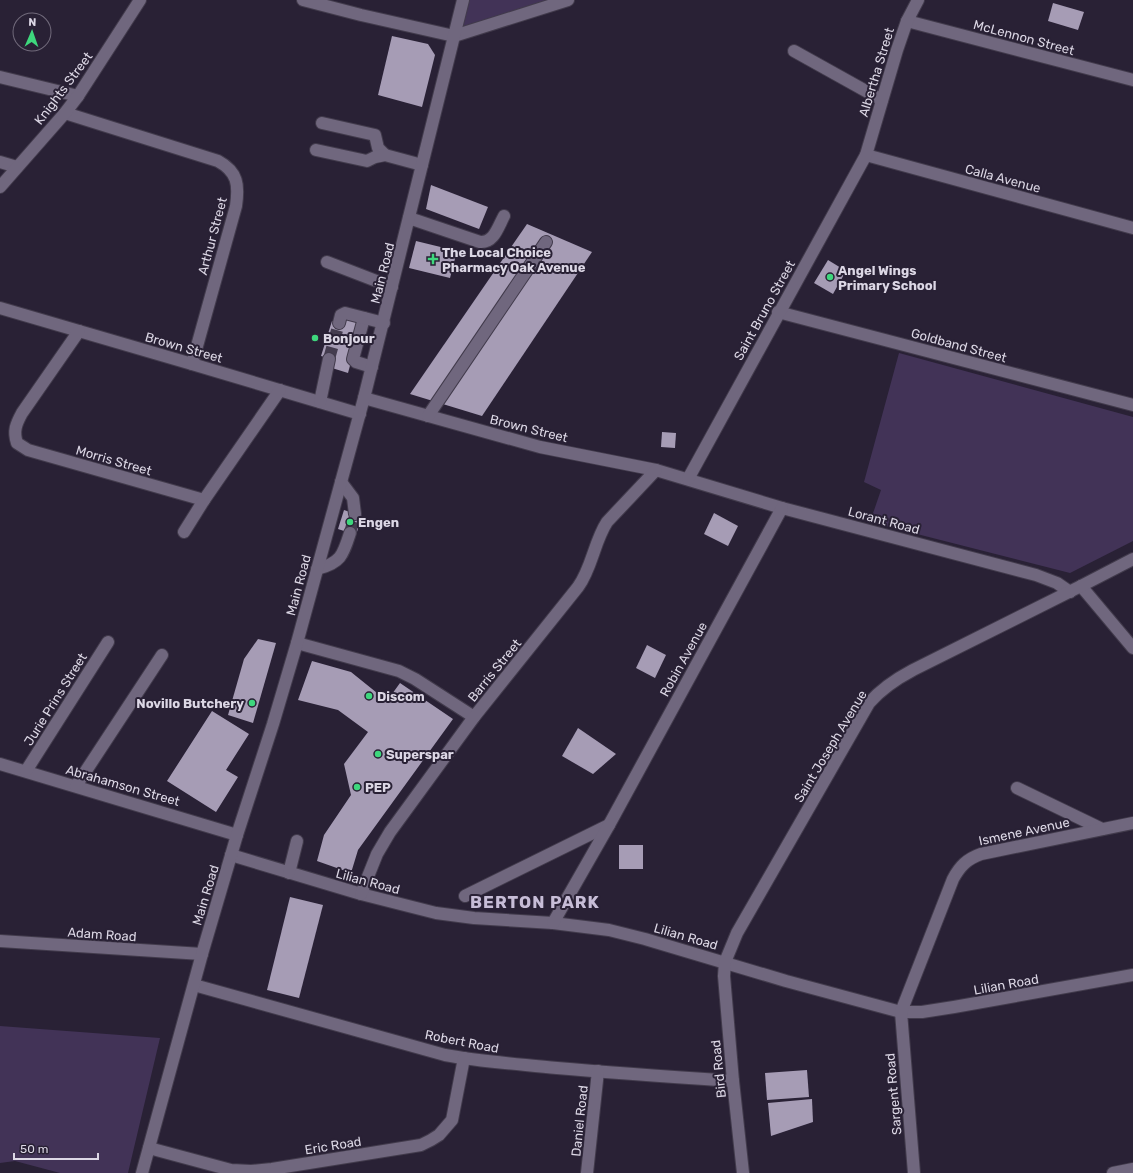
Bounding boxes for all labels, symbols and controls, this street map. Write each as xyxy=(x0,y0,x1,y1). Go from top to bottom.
north arrow xyxy=(12,12,52,52)
text: N xyxy=(28,16,37,29)
street label: McLennon Street xyxy=(972,17,1076,58)
street label: Albertha Street xyxy=(856,26,897,119)
street label: Knights Street xyxy=(31,49,96,128)
street label: Calla Avenue xyxy=(963,161,1042,196)
street label: Arthur Street xyxy=(195,196,230,277)
street label: Main Road xyxy=(368,241,397,305)
place label: The Local Choice Pharmacy Oak Avenue xyxy=(442,245,586,275)
marker: The Local Choice Pharmacy Oak Avenue xyxy=(427,253,439,265)
street label: Saint Bruno Street xyxy=(731,258,798,363)
place label: Angel Wings Primary School xyxy=(838,263,936,293)
marker: Angel Wings Primary School xyxy=(825,272,835,282)
street label: Goldband Street xyxy=(909,325,1008,365)
street label: Brown Street xyxy=(143,329,224,366)
place label: Bonjour xyxy=(323,331,375,346)
marker: Bonjour xyxy=(310,333,320,343)
street label: Brown Street xyxy=(488,412,569,445)
street label: Morris Street xyxy=(74,442,154,478)
street label: Lorant Road xyxy=(846,504,921,537)
place label: Engen xyxy=(358,515,399,530)
marker: Engen xyxy=(345,517,355,527)
street label: Main Road xyxy=(283,553,314,617)
street label: Robin Avenue xyxy=(657,619,710,699)
street label: Barris Street xyxy=(465,636,524,705)
street label: Jurie Prins Street xyxy=(21,650,90,748)
street label: Saint Joseph Avenue xyxy=(791,687,870,805)
place label: Discom xyxy=(377,689,425,704)
marker: Discom xyxy=(364,691,374,701)
place label: Novillo Butchery xyxy=(136,696,244,711)
marker: Novillo Butchery xyxy=(247,698,257,708)
place label: Superspar xyxy=(386,747,454,762)
marker: Superspar xyxy=(373,749,383,759)
street label: Abrahamson Street xyxy=(64,762,182,809)
place label: PEP xyxy=(365,780,391,795)
marker: PEP xyxy=(352,782,362,792)
street label: Ismene Avenue xyxy=(977,815,1071,848)
street label: Main Road xyxy=(189,863,222,927)
street label: Lilian Road xyxy=(334,866,402,897)
district label: BERTON PARK xyxy=(470,892,600,912)
street label: Lilian Road xyxy=(652,920,720,953)
street label: Adam Road xyxy=(67,925,137,944)
street label: Lilian Road xyxy=(972,971,1040,998)
street label: Robert Road xyxy=(424,1027,500,1056)
street label: Bird Road xyxy=(708,1039,729,1099)
street label: Sargent Road xyxy=(882,1052,906,1135)
street label: Daniel Road xyxy=(568,1085,591,1157)
street label: Eric Road xyxy=(304,1134,362,1157)
scale bar xyxy=(14,1135,98,1161)
text: 50 m xyxy=(20,1142,48,1156)

